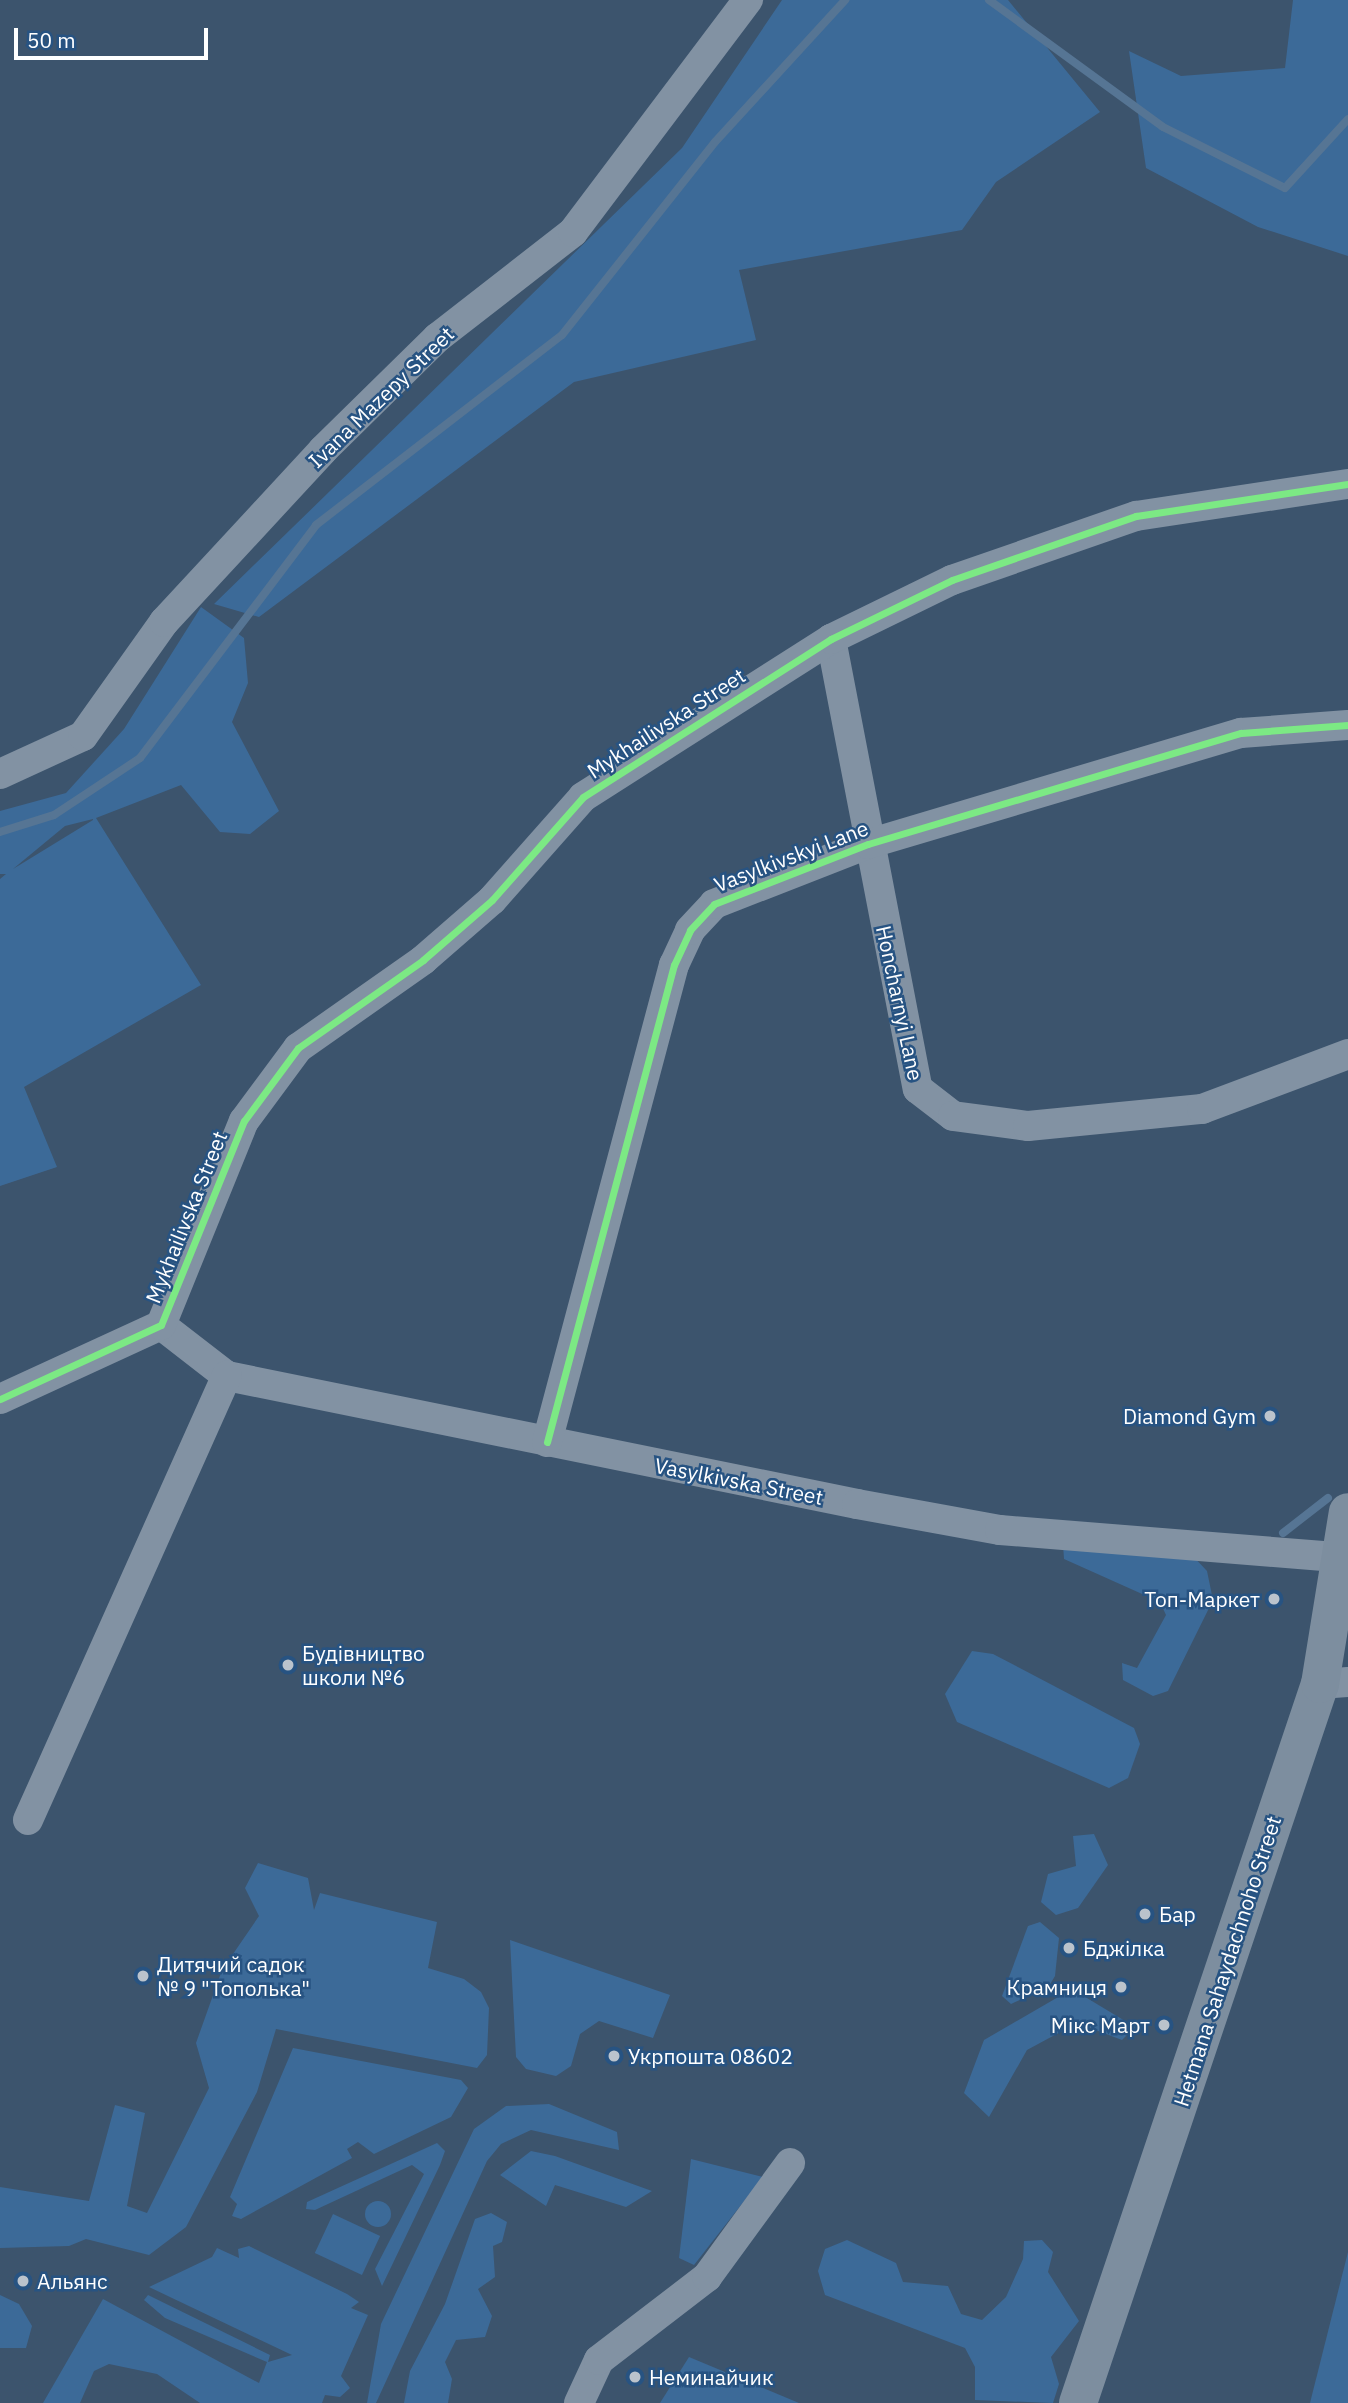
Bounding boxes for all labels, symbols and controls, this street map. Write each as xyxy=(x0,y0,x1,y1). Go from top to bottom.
scale bar xyxy=(18,14,212,58)
text: 50 m xyxy=(27,26,76,54)
street label: Ivana Mazepy Street xyxy=(303,321,459,473)
street label: Mykhailivska Street xyxy=(582,663,750,783)
street label: Vasylkivskyi Lane xyxy=(710,815,872,897)
street label: Honcharnyi Lane xyxy=(871,923,929,1083)
street label: Mykhailivska Street xyxy=(140,1127,232,1307)
place label: Diamond Gym xyxy=(1123,1403,1256,1429)
marker: Diamond Gym xyxy=(1262,1408,1278,1424)
street label: Vasylkivska Street xyxy=(653,1452,825,1510)
place label: Топ-Маркет xyxy=(1144,1586,1260,1612)
marker: Топ-Маркет xyxy=(1266,1591,1282,1607)
place label: Будівництво школи №6 xyxy=(302,1640,425,1690)
marker: Будівництво школи №6 xyxy=(280,1657,296,1673)
street label: Hetmana Sahaydachnoho Street xyxy=(1168,1813,1286,2109)
place label: Бар xyxy=(1159,1901,1196,1927)
marker: Бар xyxy=(1137,1906,1153,1922)
place label: Бджілка xyxy=(1083,1935,1165,1961)
marker: Бджілка xyxy=(1061,1940,1077,1956)
place label: Дитячий садок № 9 "Тополька" xyxy=(157,1951,310,2001)
marker: Дитячий садок № 9 "Тополька" xyxy=(135,1968,151,1984)
place label: Крамниця xyxy=(1007,1974,1107,2000)
marker: Крамниця xyxy=(1113,1979,1129,1995)
place label: Мікс Март xyxy=(1051,2012,1150,2038)
marker: Мікс Март xyxy=(1156,2017,1172,2033)
place label: Укрпошта 08602 xyxy=(628,2043,793,2069)
marker: Укрпошта 08602 xyxy=(606,2048,622,2064)
place label: Альянс xyxy=(37,2268,108,2294)
marker: Альянс xyxy=(15,2273,31,2289)
place label: Неминайчик xyxy=(649,2364,773,2390)
marker: Неминайчик xyxy=(627,2369,643,2385)

